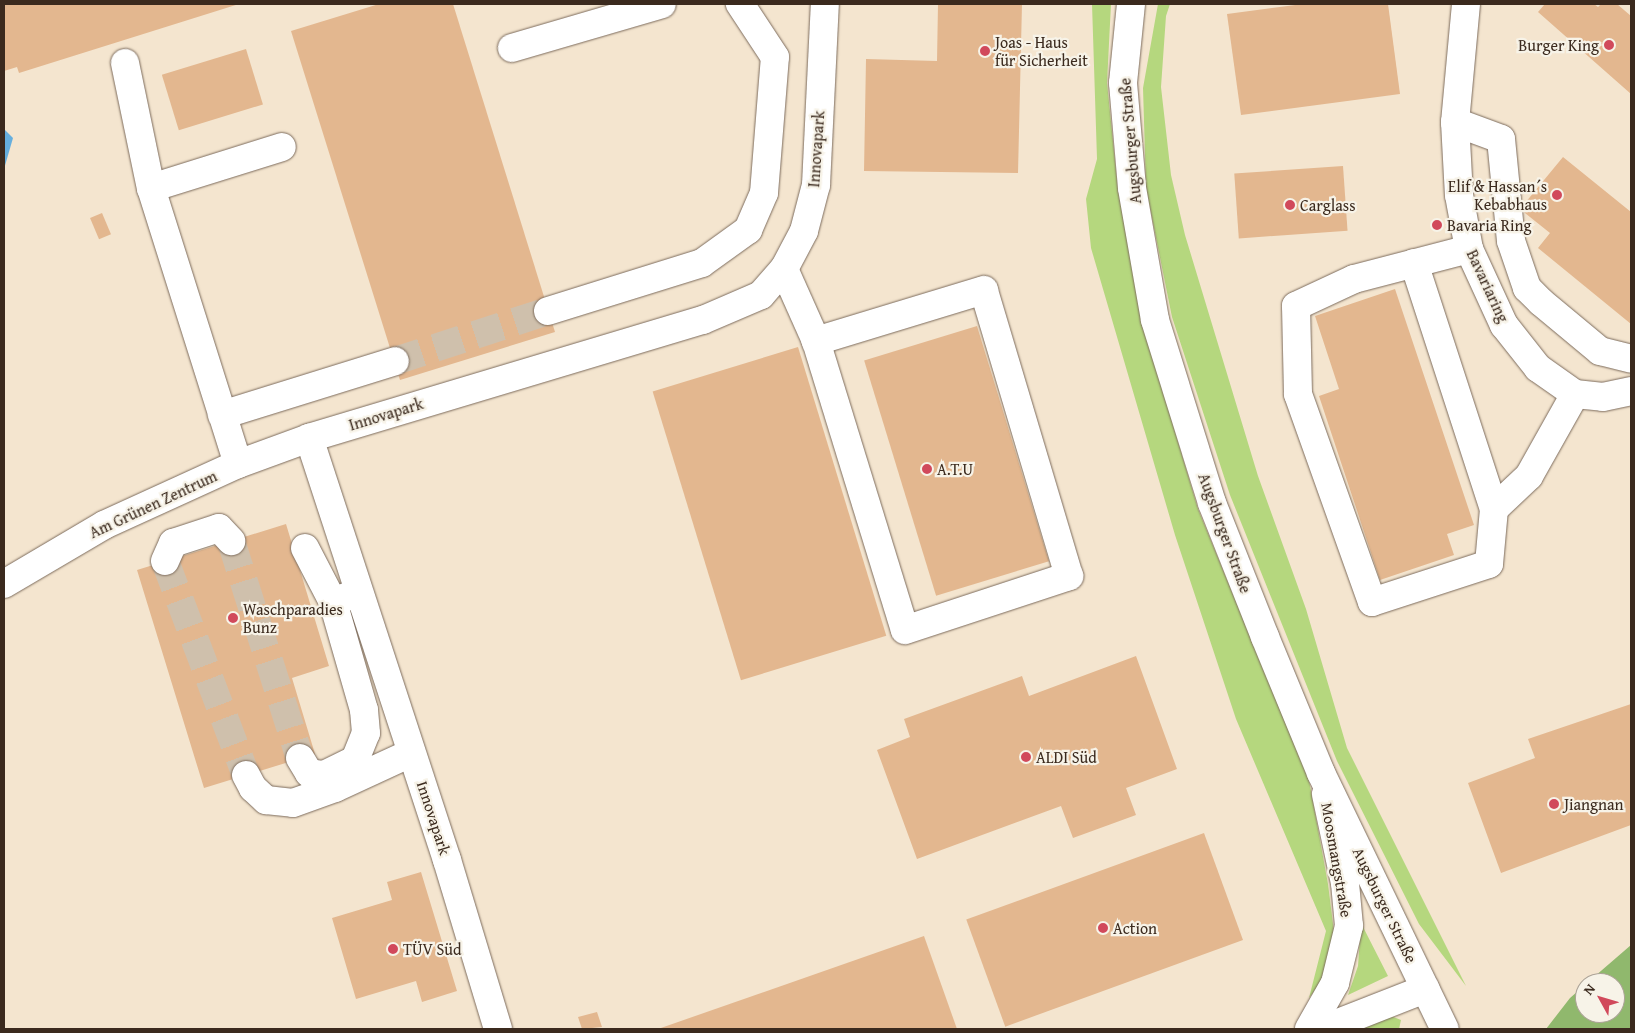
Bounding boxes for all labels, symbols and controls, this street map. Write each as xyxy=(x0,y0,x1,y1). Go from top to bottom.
place label: Joas - Haus für Sicherheit xyxy=(995,32,1088,70)
place label: Burger King xyxy=(1518,35,1599,55)
marker: Burger King xyxy=(1603,39,1615,51)
marker: Joas - Haus für Sicherheit xyxy=(979,45,991,57)
street label: Augsburger Straße xyxy=(1115,77,1145,205)
street label: Innovapark xyxy=(804,110,828,188)
place label: Elif & Hassan´s Kebabhaus xyxy=(1448,176,1547,214)
marker: Elif & Hassan´s Kebabhaus xyxy=(1551,189,1563,201)
place label: Carglass xyxy=(1300,195,1356,215)
marker: Carglass xyxy=(1284,199,1296,211)
place label: Bavaria Ring xyxy=(1447,215,1531,235)
marker: Bavaria Ring xyxy=(1431,219,1443,231)
street label: Bavariaring xyxy=(1463,246,1513,326)
street label: Innovapark xyxy=(346,394,426,434)
place label: A.T.U xyxy=(937,459,973,479)
marker: A.T.U xyxy=(921,463,933,475)
street label: Am Grünen Zentrum xyxy=(86,466,220,542)
street label: Augsburger Straße xyxy=(1194,470,1256,596)
place label: Waschparadies Bunz xyxy=(243,599,343,637)
marker: Waschparadies Bunz xyxy=(227,612,239,624)
place label: ALDI Süd xyxy=(1036,747,1097,767)
marker: ALDI Süd xyxy=(1020,751,1032,763)
street label: Innovapark xyxy=(413,778,455,858)
place label: Jiangnan xyxy=(1564,794,1624,814)
marker: Jiangnan xyxy=(1548,798,1560,810)
street label: Moosmangstraße xyxy=(1317,801,1357,919)
street label: Augsburger Straße xyxy=(1349,844,1421,966)
place label: Action xyxy=(1113,918,1157,938)
marker: Action xyxy=(1097,922,1109,934)
place label: TÜV Süd xyxy=(403,939,462,959)
marker: TÜV Süd xyxy=(387,943,399,955)
north arrow xyxy=(1575,973,1625,1023)
text: N xyxy=(1578,979,1600,999)

